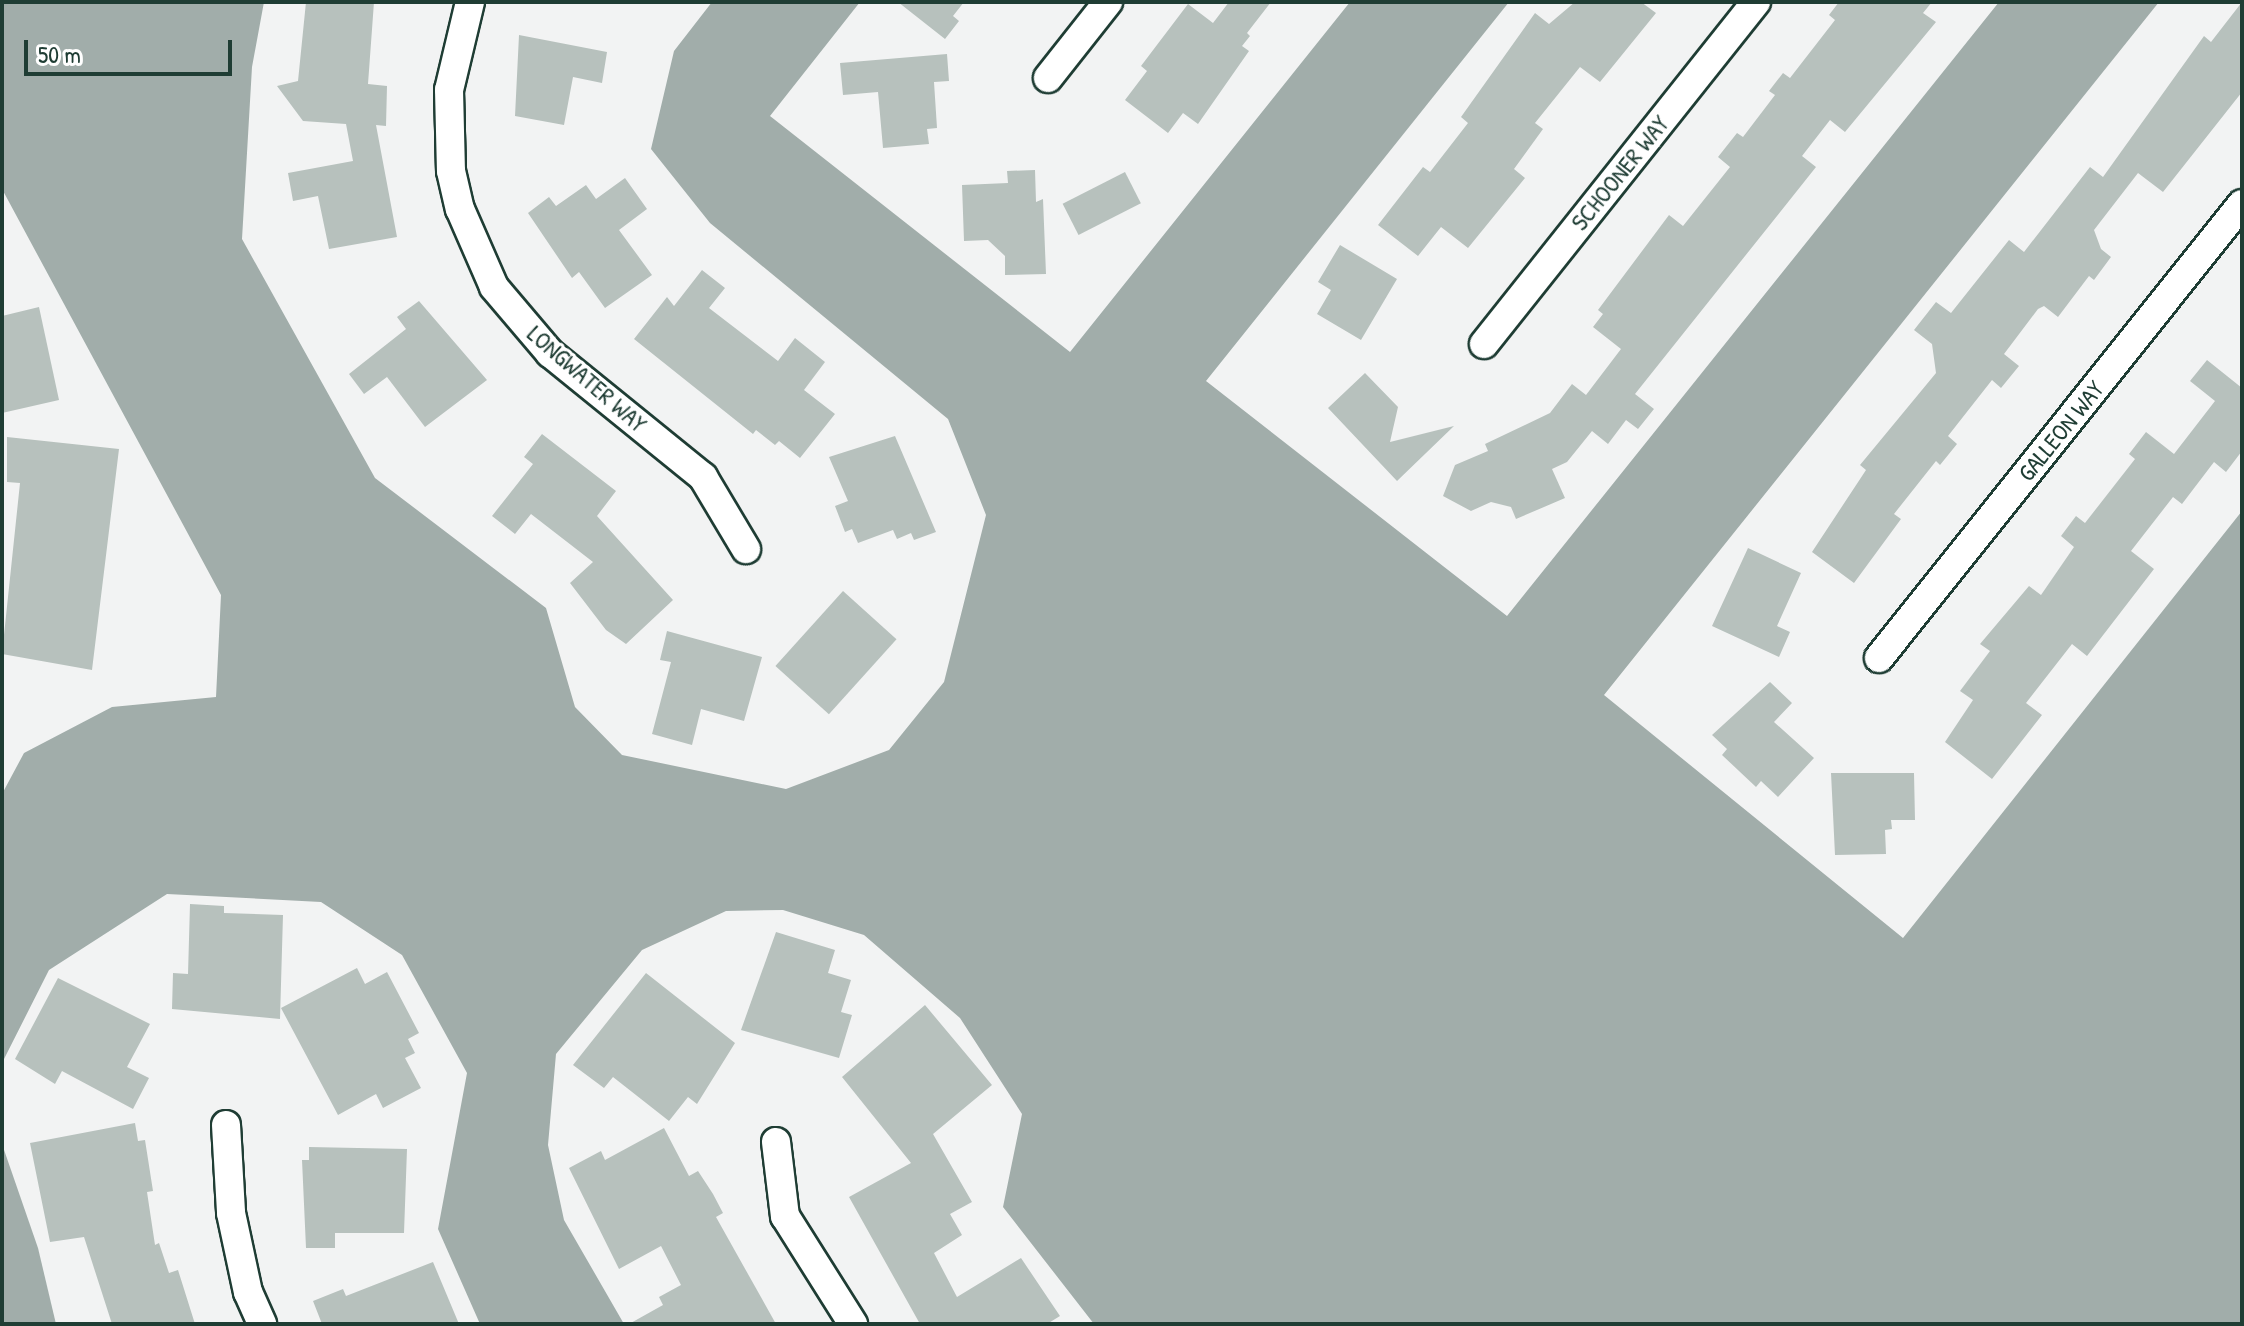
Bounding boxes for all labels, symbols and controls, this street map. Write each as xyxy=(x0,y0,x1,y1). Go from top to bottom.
scale bar xyxy=(28,24,236,74)
text: 50 m xyxy=(38,38,81,70)
street label: SCHOONER WAY xyxy=(1565,110,1675,236)
street label: LONGWATER WAY xyxy=(522,319,652,439)
street label: GALLEON WAY xyxy=(2012,375,2110,487)

